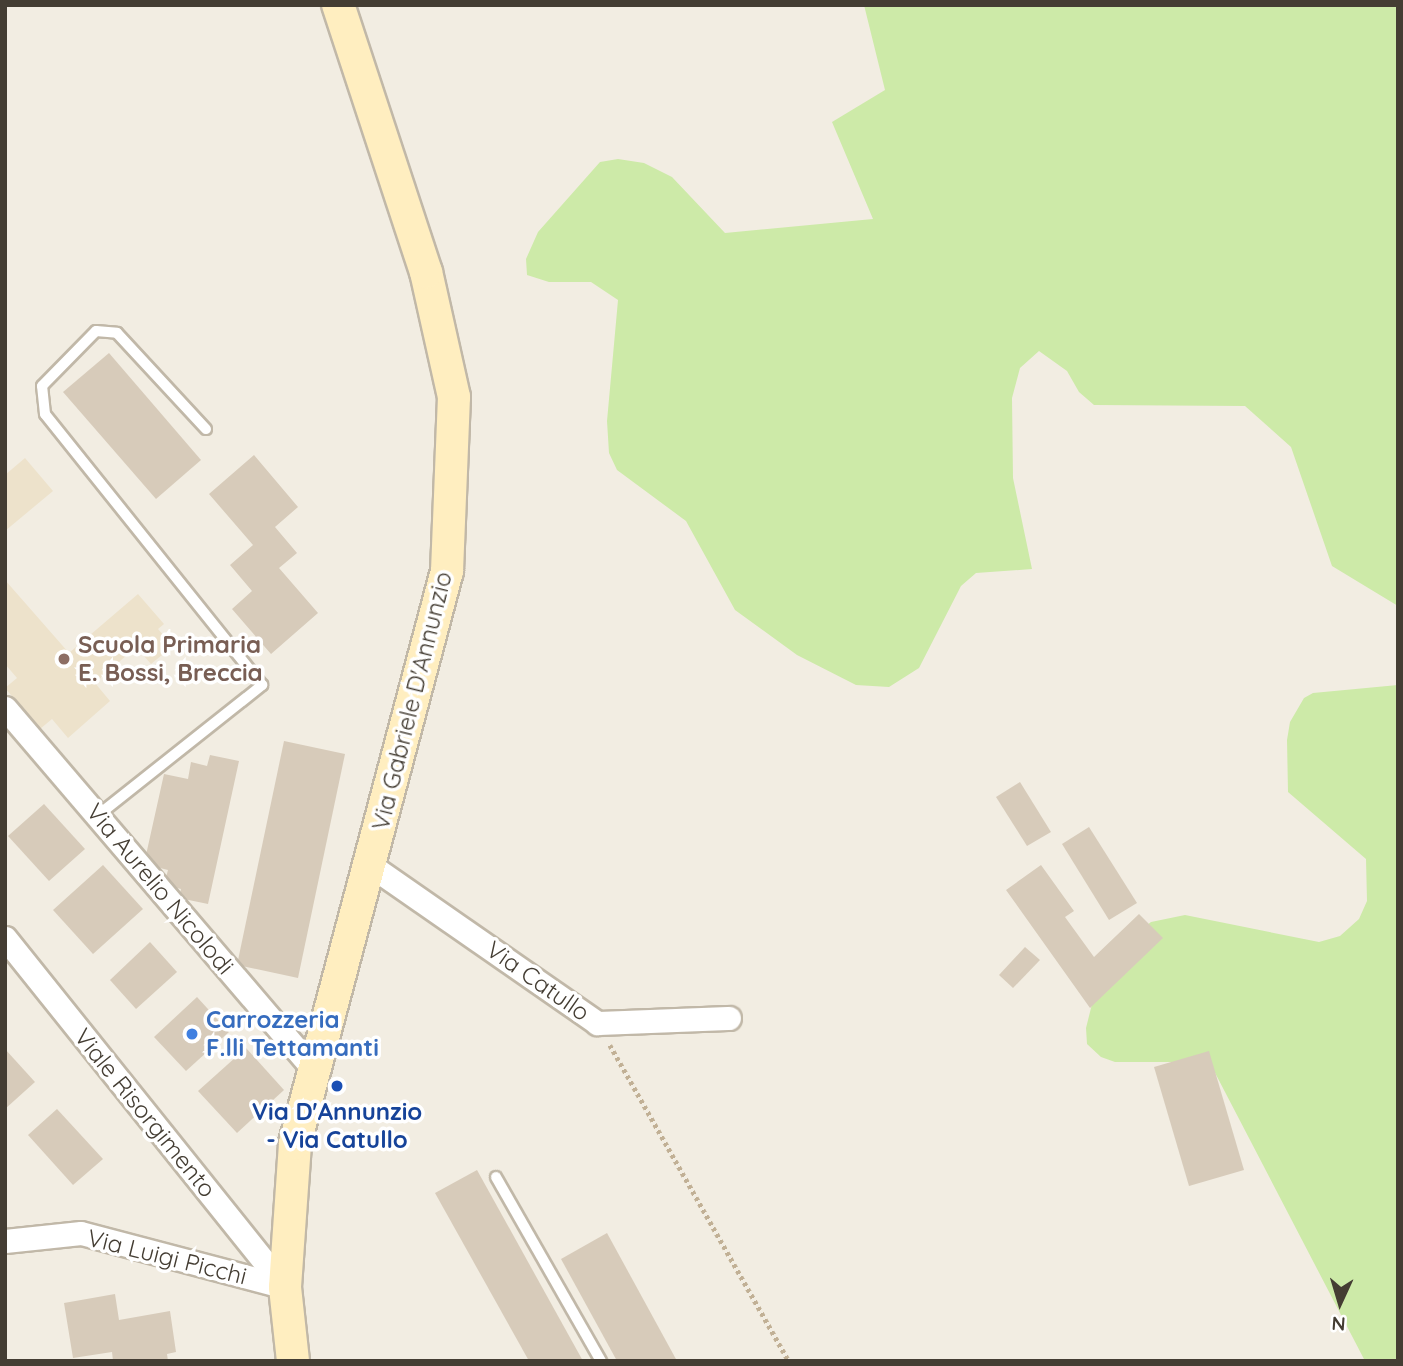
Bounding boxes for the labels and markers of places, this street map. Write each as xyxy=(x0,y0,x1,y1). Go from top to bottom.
place label: Scuola Primaria E. Bossi, Breccia xyxy=(78,631,263,687)
marker: Scuola Primaria E. Bossi, Breccia xyxy=(56,651,72,667)
place label: Carrozzeria F.lli Tettamanti xyxy=(206,1006,379,1062)
marker: Carrozzeria F.lli Tettamanti xyxy=(184,1026,200,1042)
marker: Via D'Annunzio - Via Catullo xyxy=(329,1078,345,1094)
place label: Via D'Annunzio - Via Catullo xyxy=(252,1098,422,1154)

